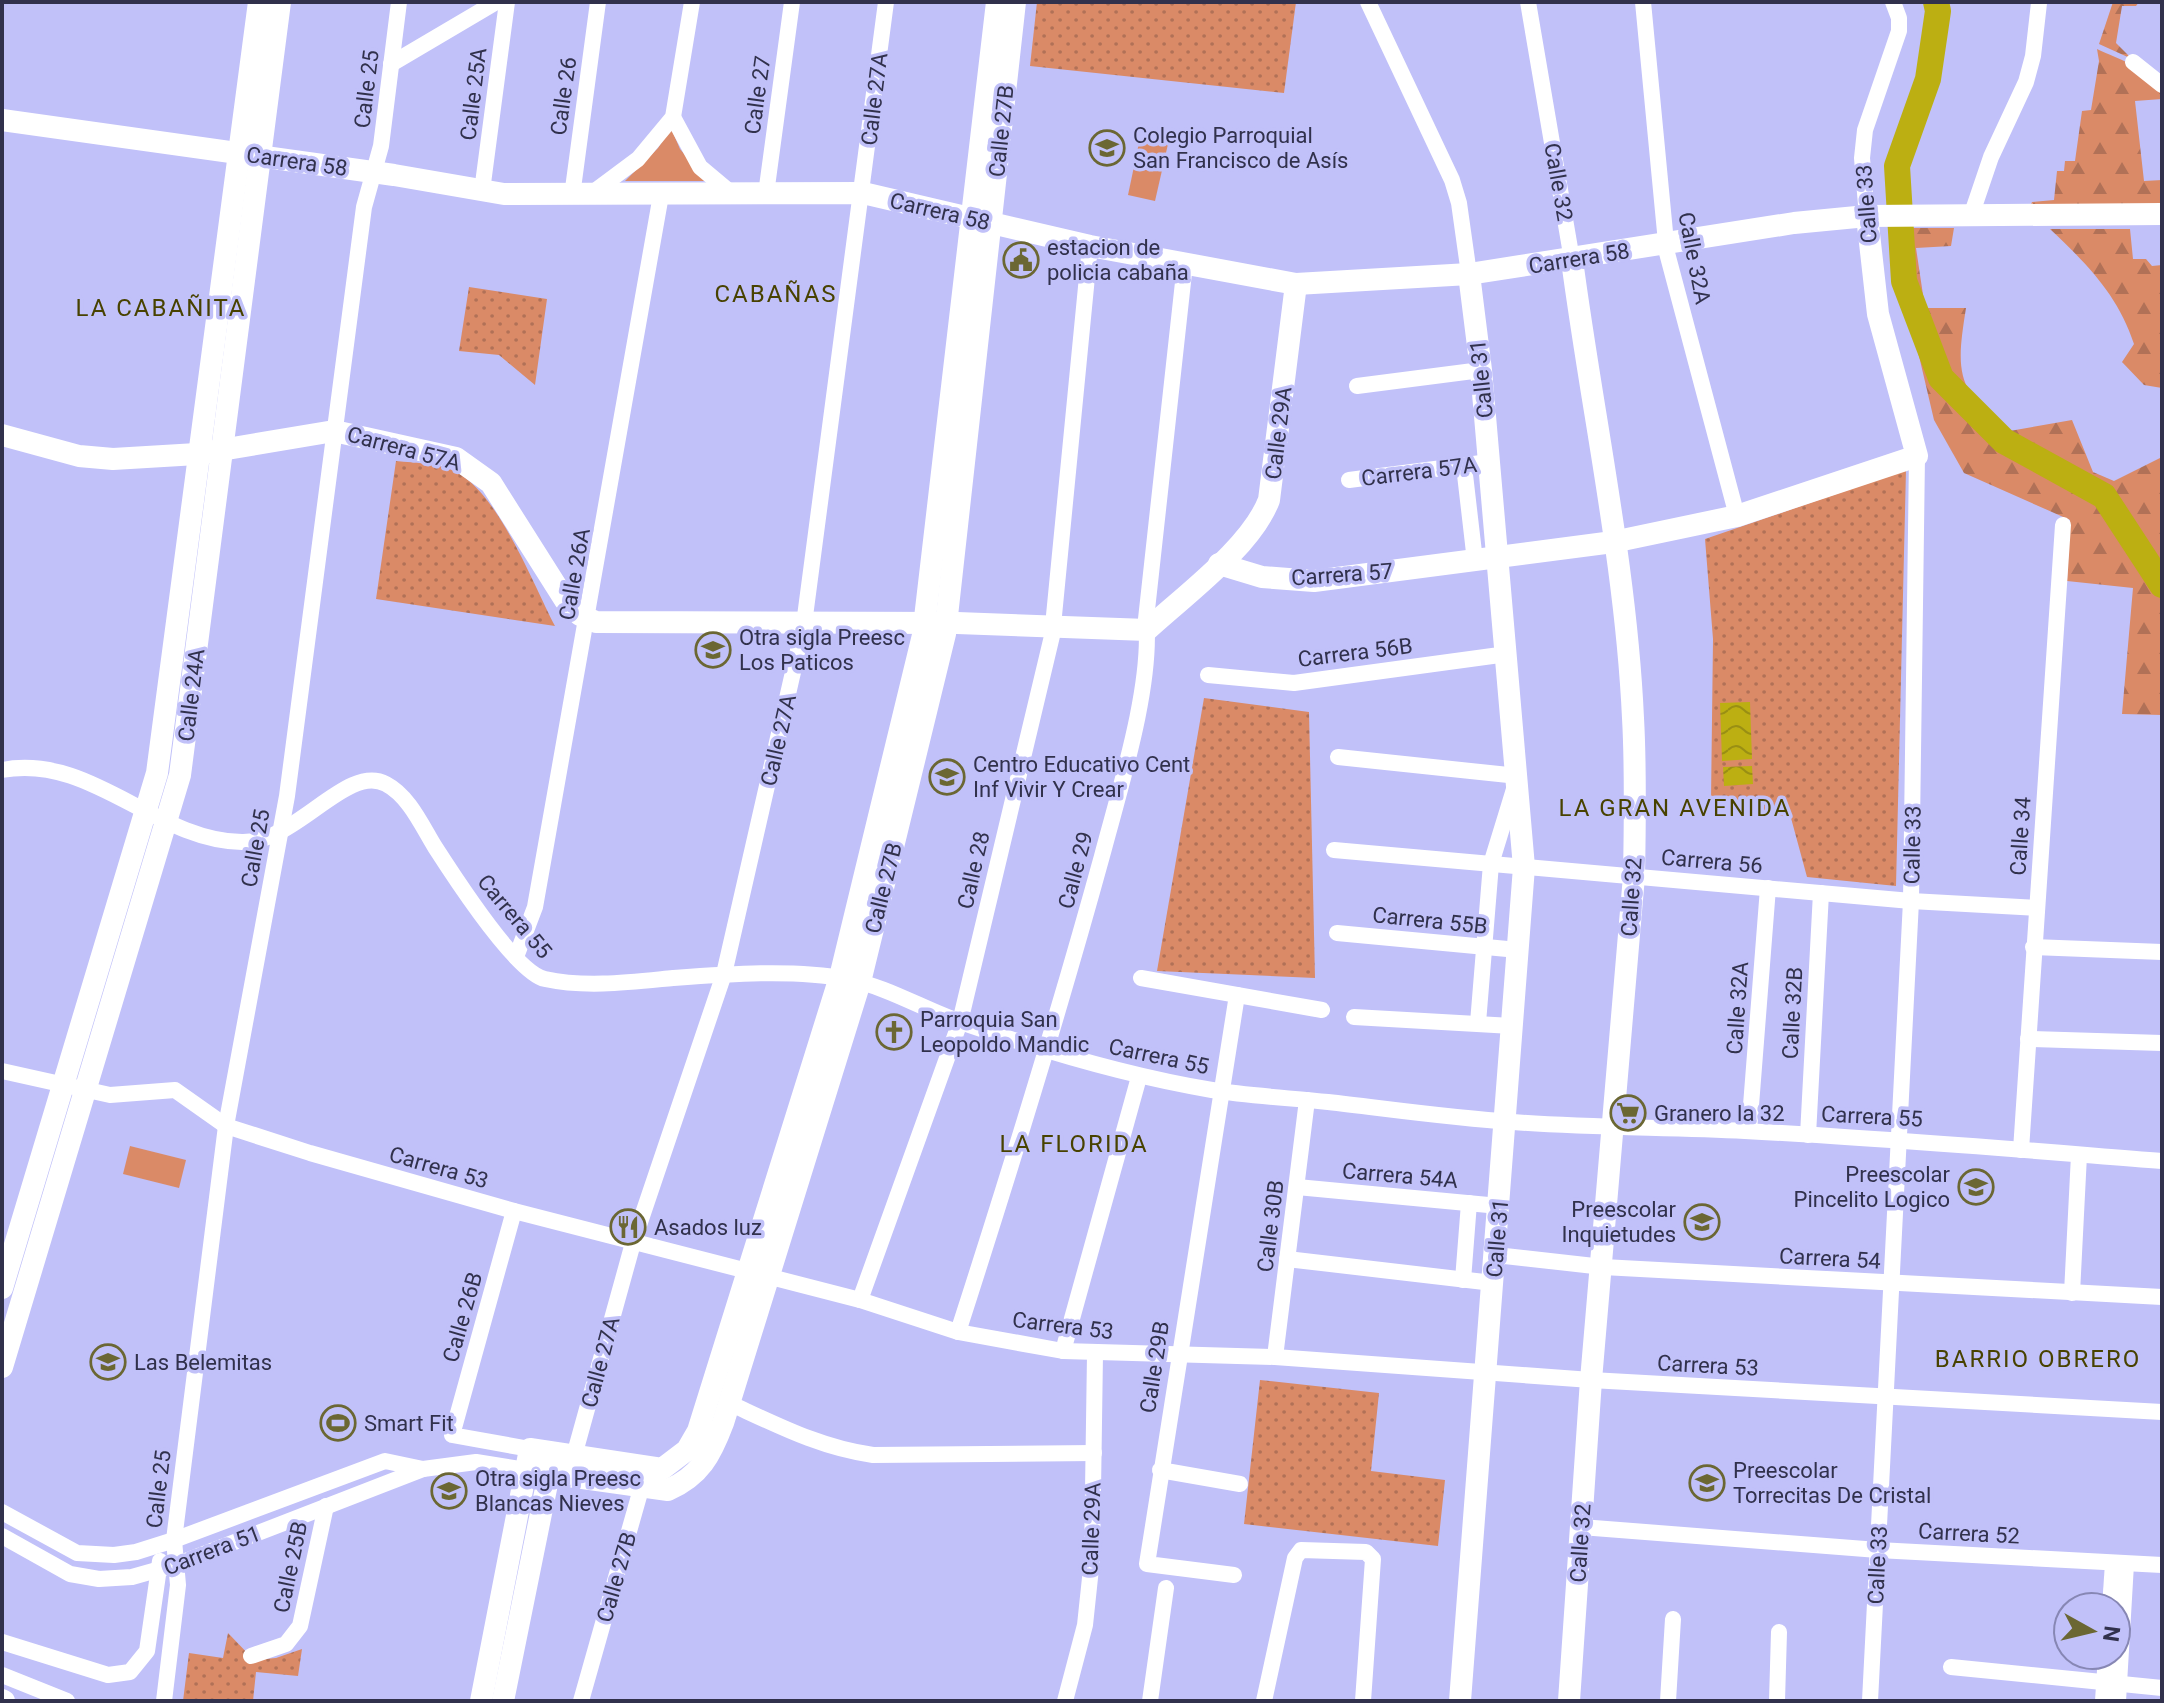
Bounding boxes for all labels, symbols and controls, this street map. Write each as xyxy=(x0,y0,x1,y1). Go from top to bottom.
street label: Calle 25A xyxy=(455,46,492,142)
street label: Calle 25 xyxy=(349,48,384,130)
street label: Calle 27A xyxy=(856,51,893,147)
street label: Calle 27 xyxy=(740,54,775,136)
street label: Calle 26 xyxy=(546,55,581,137)
street label: Calle 27B xyxy=(984,84,1019,178)
place label: Colegio Parroquial San Francisco de Asís xyxy=(1133,123,1348,173)
school or university icon: Colegio Parroquial San Francisco de Asís xyxy=(1088,129,1126,167)
street label: Calle 32 xyxy=(1539,141,1578,223)
street label: Carrera 58 xyxy=(245,142,349,181)
street label: Calle 33 xyxy=(1851,164,1882,244)
street label: Carrera 58 xyxy=(887,188,992,235)
street label: Calle 32A xyxy=(1673,210,1716,307)
place label: estacion de policia cabaña xyxy=(1047,235,1189,285)
street label: Carrera 58 xyxy=(1527,238,1631,279)
public building icon: estacion de policia cabaña xyxy=(1002,241,1040,279)
district label: CABAÑAS xyxy=(714,280,838,308)
district label: LA CABAÑITA xyxy=(75,294,247,322)
street label: Calle 31 xyxy=(1465,338,1498,419)
street label: Calle 29A xyxy=(1260,385,1297,481)
street label: Carrera 57A xyxy=(345,421,464,476)
street label: Carrera 57A xyxy=(1360,452,1479,491)
street label: Calle 26A xyxy=(554,525,595,622)
street label: Carrera 57 xyxy=(1290,558,1394,591)
place label: Otra sigla Preesc Los Paticos xyxy=(739,625,905,675)
school or university icon: Otra sigla Preesc Los Paticos xyxy=(694,631,732,669)
street label: Carrera 56B xyxy=(1296,633,1414,672)
street label: Calle 24A xyxy=(173,647,210,743)
street label: Calle 27A xyxy=(756,691,801,788)
place label: Centro Educativo Cent Inf Vivir Y Crear xyxy=(973,752,1190,802)
school or university icon: Centro Educativo Cent Inf Vivir Y Crear xyxy=(928,758,966,796)
district label: LA GRAN AVENIDA xyxy=(1559,794,1792,822)
street label: Calle 34 xyxy=(2005,796,2036,876)
street label: Calle 33 xyxy=(1899,805,1926,885)
street label: Calle 25 xyxy=(236,807,275,889)
street label: Calle 28 xyxy=(952,829,995,911)
street label: Calle 29 xyxy=(1053,829,1098,911)
street label: Calle 27B xyxy=(860,840,907,936)
street label: Carrera 56 xyxy=(1660,845,1764,878)
street label: Calle 32 xyxy=(1616,857,1647,937)
street label: Carrera 55 xyxy=(472,869,557,963)
street label: Carrera 55B xyxy=(1371,902,1489,939)
street label: Calle 32A xyxy=(1722,960,1753,1055)
street label: Calle 32B xyxy=(1778,966,1807,1060)
place label: Parroquia San Leopoldo Mandic xyxy=(920,1007,1089,1057)
church icon: Parroquia San Leopoldo Mandic xyxy=(875,1013,913,1051)
street label: Carrera 55 xyxy=(1106,1034,1211,1079)
supermarket icon: Granero la 32 xyxy=(1609,1094,1647,1132)
place label: Granero la 32 xyxy=(1654,1101,1785,1126)
street label: Carrera 55 xyxy=(1820,1101,1923,1132)
district label: LA FLORIDA xyxy=(999,1130,1149,1158)
street label: Carrera 53 xyxy=(386,1141,491,1194)
street label: Carrera 54A xyxy=(1341,1158,1460,1193)
place label: Preescolar Pincelito Logico xyxy=(1794,1162,1951,1212)
school or university icon: Preescolar Pincelito Logico xyxy=(1957,1168,1995,1206)
street label: Calle 30B xyxy=(1252,1179,1289,1274)
place label: Preescolar Inquietudes xyxy=(1561,1197,1677,1247)
street label: Calle 31 xyxy=(1482,1198,1513,1278)
school or university icon: Preescolar Inquietudes xyxy=(1683,1203,1721,1241)
restaurant icon: Asados luz xyxy=(609,1208,647,1246)
place label: Asados luz xyxy=(654,1215,762,1240)
street label: Carrera 54 xyxy=(1778,1243,1881,1274)
street label: Calle 26B xyxy=(438,1269,487,1365)
street label: Carrera 53 xyxy=(1011,1307,1115,1344)
street label: Calle 27A xyxy=(576,1313,625,1410)
street label: Calle 29B xyxy=(1135,1319,1174,1415)
school or university icon: Las Belemitas xyxy=(89,1343,127,1381)
district label: BARRIO OBRERO xyxy=(1935,1345,2141,1373)
place label: Las Belemitas xyxy=(134,1350,272,1375)
street label: Carrera 53 xyxy=(1656,1350,1759,1381)
sports icon: Smart Fit xyxy=(319,1404,357,1442)
place label: Smart Fit xyxy=(364,1411,454,1436)
street label: Calle 25 xyxy=(141,1448,176,1530)
place label: Preescolar Torrecitas De Cristal xyxy=(1733,1458,1931,1508)
school or university icon: Preescolar Torrecitas De Cristal xyxy=(1688,1464,1726,1502)
place label: Otra sigla Preesc Blancas Nieves xyxy=(475,1466,641,1516)
school or university icon: Otra sigla Preesc Blancas Nieves xyxy=(430,1472,468,1510)
street label: Calle 29A xyxy=(1077,1481,1106,1576)
street label: Calle 32 xyxy=(1565,1503,1596,1583)
street label: Carrera 52 xyxy=(1917,1518,2020,1549)
street label: Calle 25B xyxy=(269,1519,312,1615)
street label: Carrera 51 xyxy=(160,1521,264,1580)
street label: Calle 33 xyxy=(1863,1525,1892,1605)
street label: Calle 27B xyxy=(592,1529,641,1625)
north arrow xyxy=(2052,1591,2132,1671)
text: N xyxy=(2098,1624,2125,1643)

